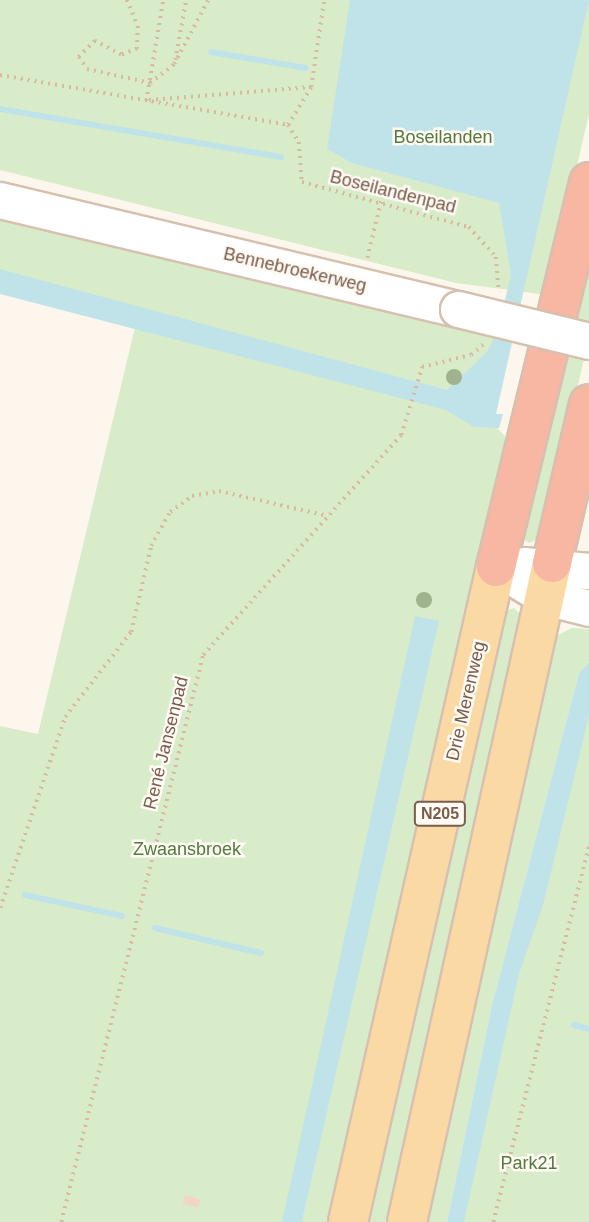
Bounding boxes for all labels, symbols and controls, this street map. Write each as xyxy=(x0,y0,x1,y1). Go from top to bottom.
park label: Boseilanden xyxy=(393,126,493,148)
street label: Boseilandenpad xyxy=(328,166,458,218)
street label: Bennebroekerweg xyxy=(221,243,369,297)
street label: Drie Merenweg xyxy=(442,639,490,763)
street label: René Jansenpad xyxy=(139,674,193,812)
road number: N205 xyxy=(414,802,466,827)
park label: Zwaansbroek xyxy=(133,838,241,860)
park label: Park21 xyxy=(500,1152,558,1174)

